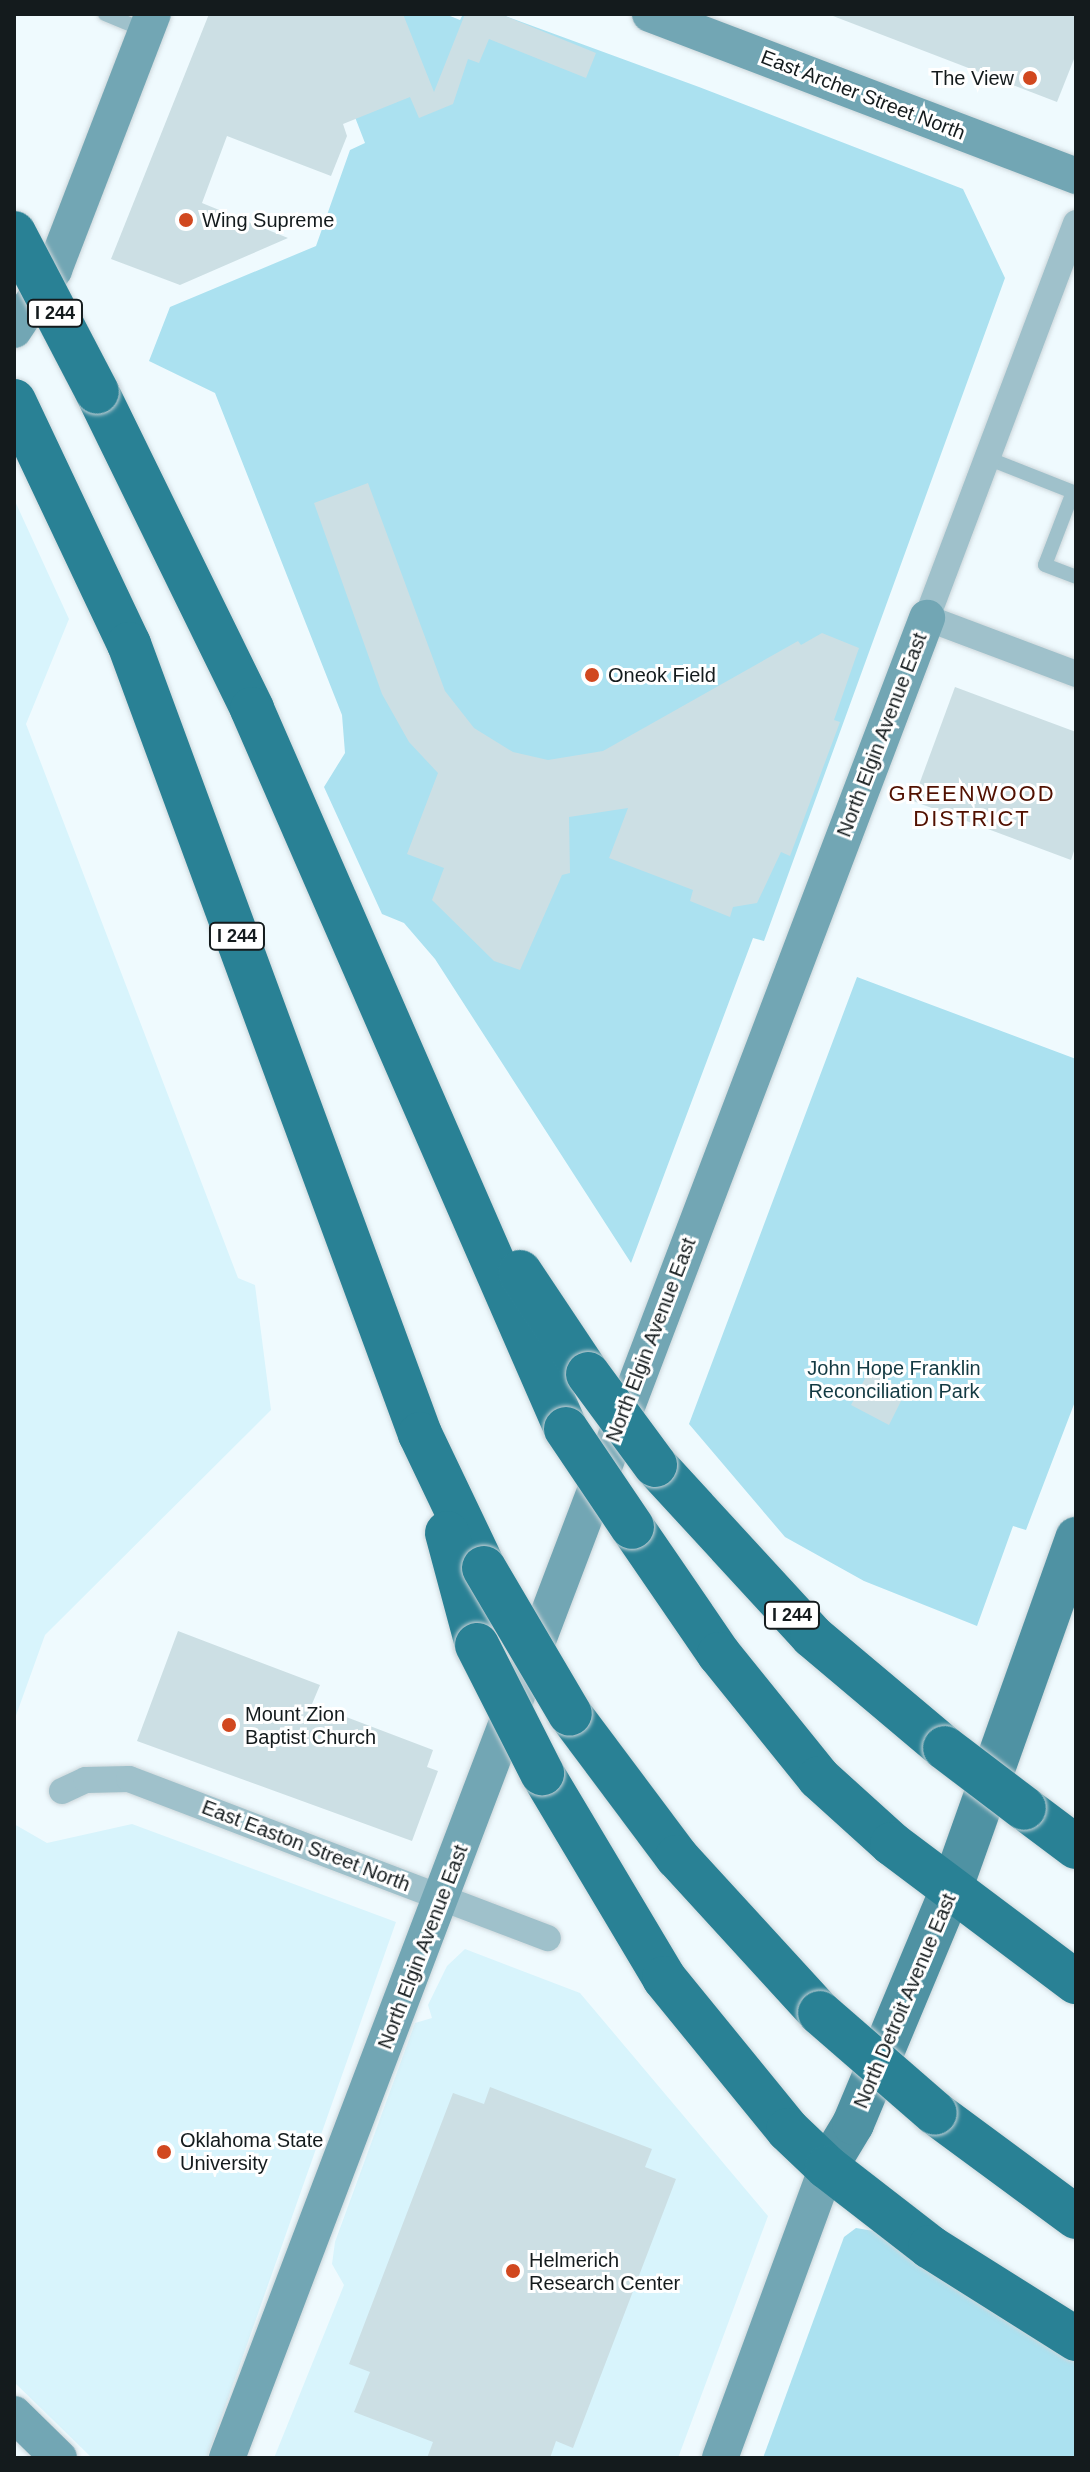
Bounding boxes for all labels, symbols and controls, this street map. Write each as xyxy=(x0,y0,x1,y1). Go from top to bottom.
street label: East Archer Street North xyxy=(757,45,969,145)
place label: The View xyxy=(931,66,1014,90)
marker: The View xyxy=(1021,69,1039,87)
place label: Wing Supreme xyxy=(202,208,334,232)
marker: Wing Supreme xyxy=(177,211,195,229)
road number: I 244 xyxy=(25,299,85,327)
street label: North Elgin Avenue East xyxy=(832,629,932,841)
place label: Oneok Field xyxy=(608,663,716,687)
marker: Oneok Field xyxy=(583,666,601,684)
district label: GREENWOOD DISTRICT xyxy=(888,780,1056,832)
road number: I 244 xyxy=(207,922,267,950)
street label: North Elgin Avenue East xyxy=(601,1234,701,1446)
park label: John Hope Franklin Reconciliation Park xyxy=(807,1357,981,1404)
road number: I 244 xyxy=(762,1601,822,1629)
place label: Mount Zion Baptist Church xyxy=(245,1702,376,1749)
marker: Mount Zion Baptist Church xyxy=(220,1716,238,1734)
street label: East Easton Street North xyxy=(198,1795,414,1897)
street label: North Elgin Avenue East xyxy=(373,1841,473,2053)
street label: North Detroit Avenue East xyxy=(849,1890,961,2112)
place label: Oklahoma State University xyxy=(180,2128,323,2175)
marker: Oklahoma State University xyxy=(155,2143,173,2161)
place label: Helmerich Research Center xyxy=(529,2248,680,2295)
marker: Helmerich Research Center xyxy=(504,2262,522,2280)

